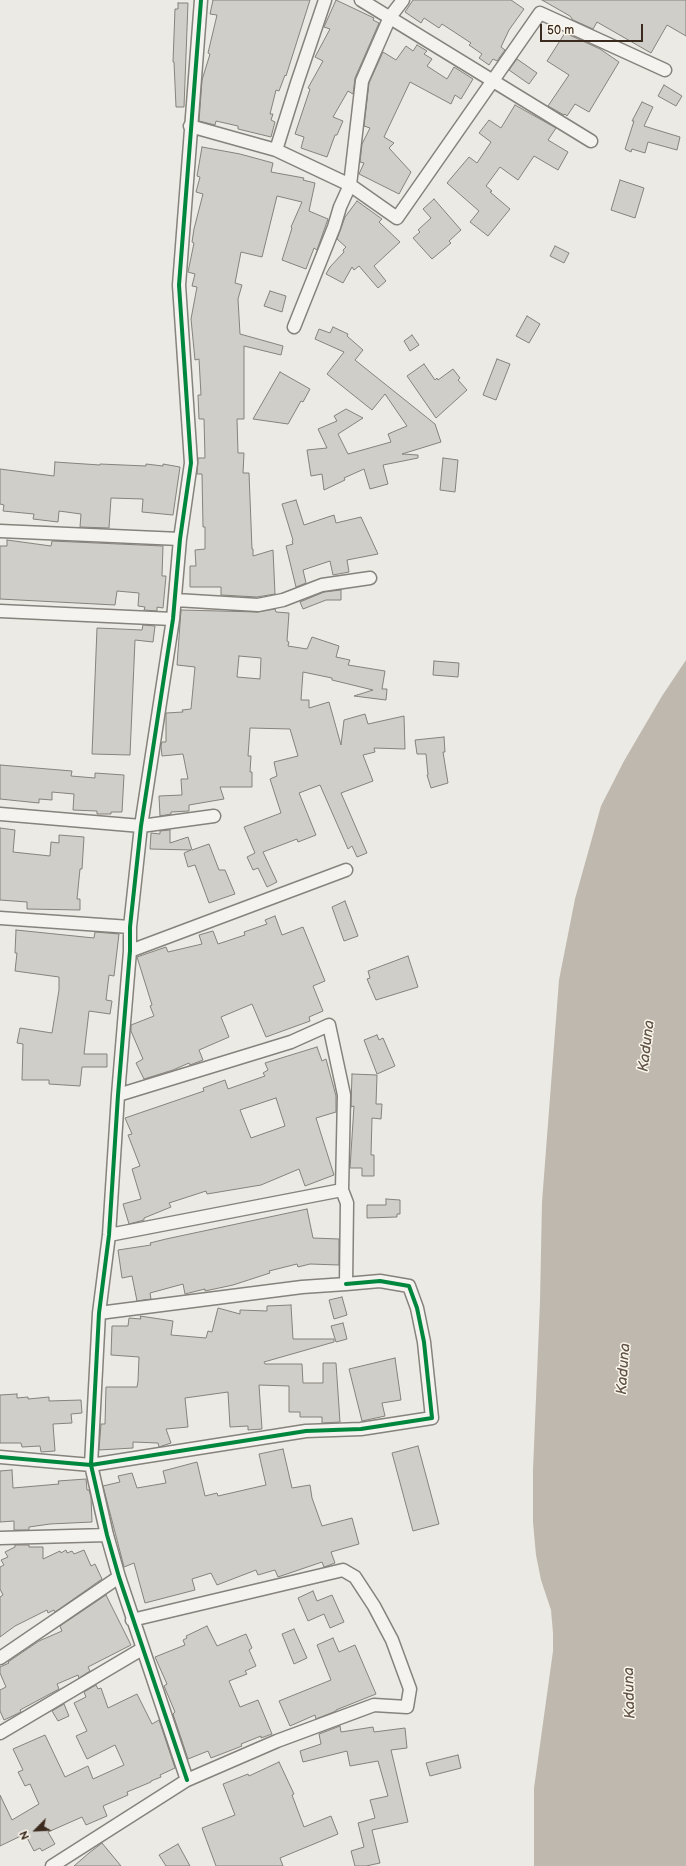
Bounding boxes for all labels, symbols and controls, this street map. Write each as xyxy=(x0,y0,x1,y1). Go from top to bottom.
scale bar xyxy=(542,16,645,42)
text: 50 m xyxy=(547,23,574,38)
water label: Kaduna xyxy=(635,1019,659,1073)
water label: Kaduna xyxy=(613,1343,635,1395)
water label: Kaduna xyxy=(620,1667,640,1719)
north arrow xyxy=(16,1810,56,1850)
text: N xyxy=(17,1829,32,1842)

